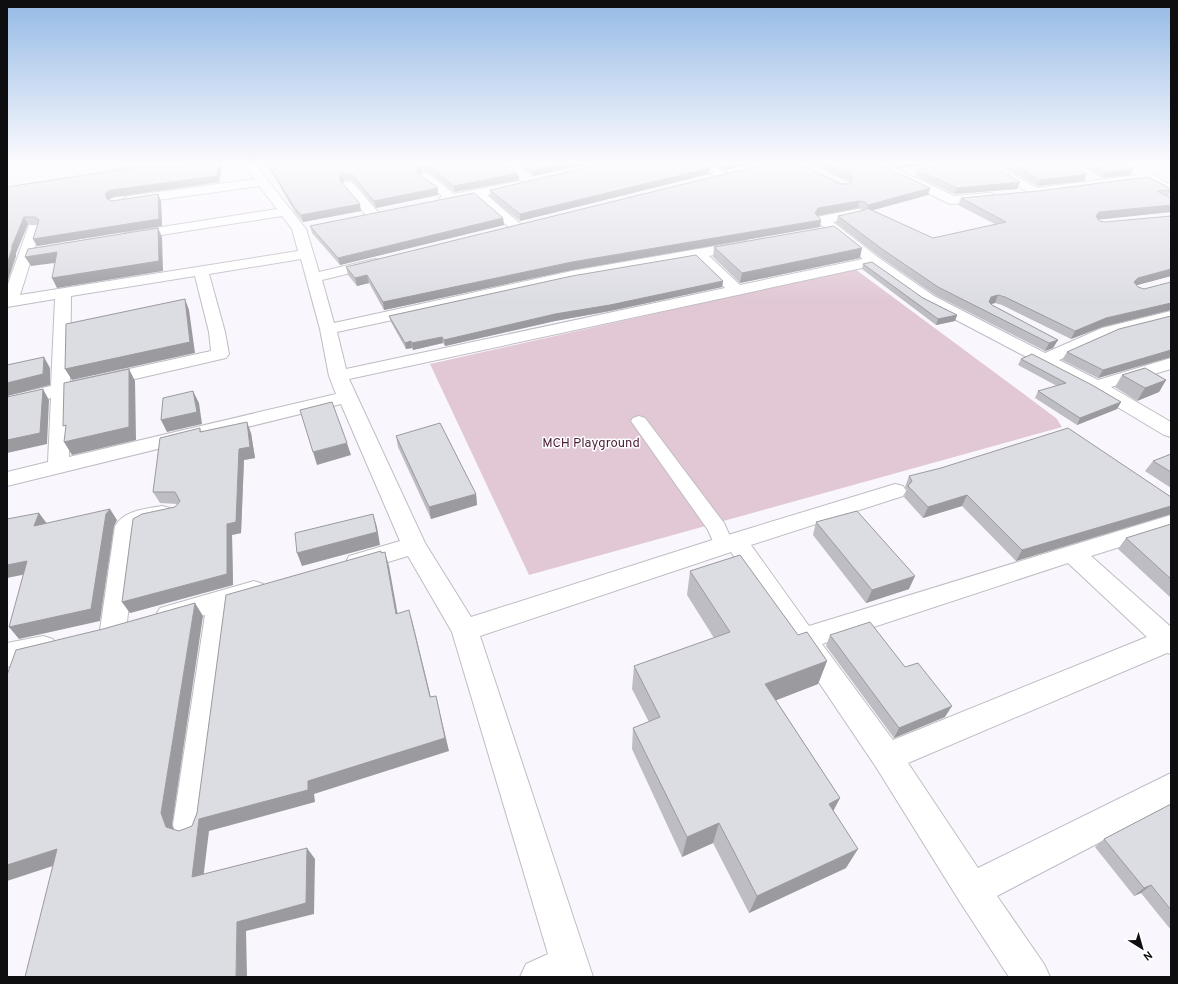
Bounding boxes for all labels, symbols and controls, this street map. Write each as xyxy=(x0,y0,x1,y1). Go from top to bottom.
park label: MCH Playground xyxy=(542,436,640,452)
north arrow xyxy=(1122,928,1162,968)
text: N xyxy=(1140,947,1155,963)

